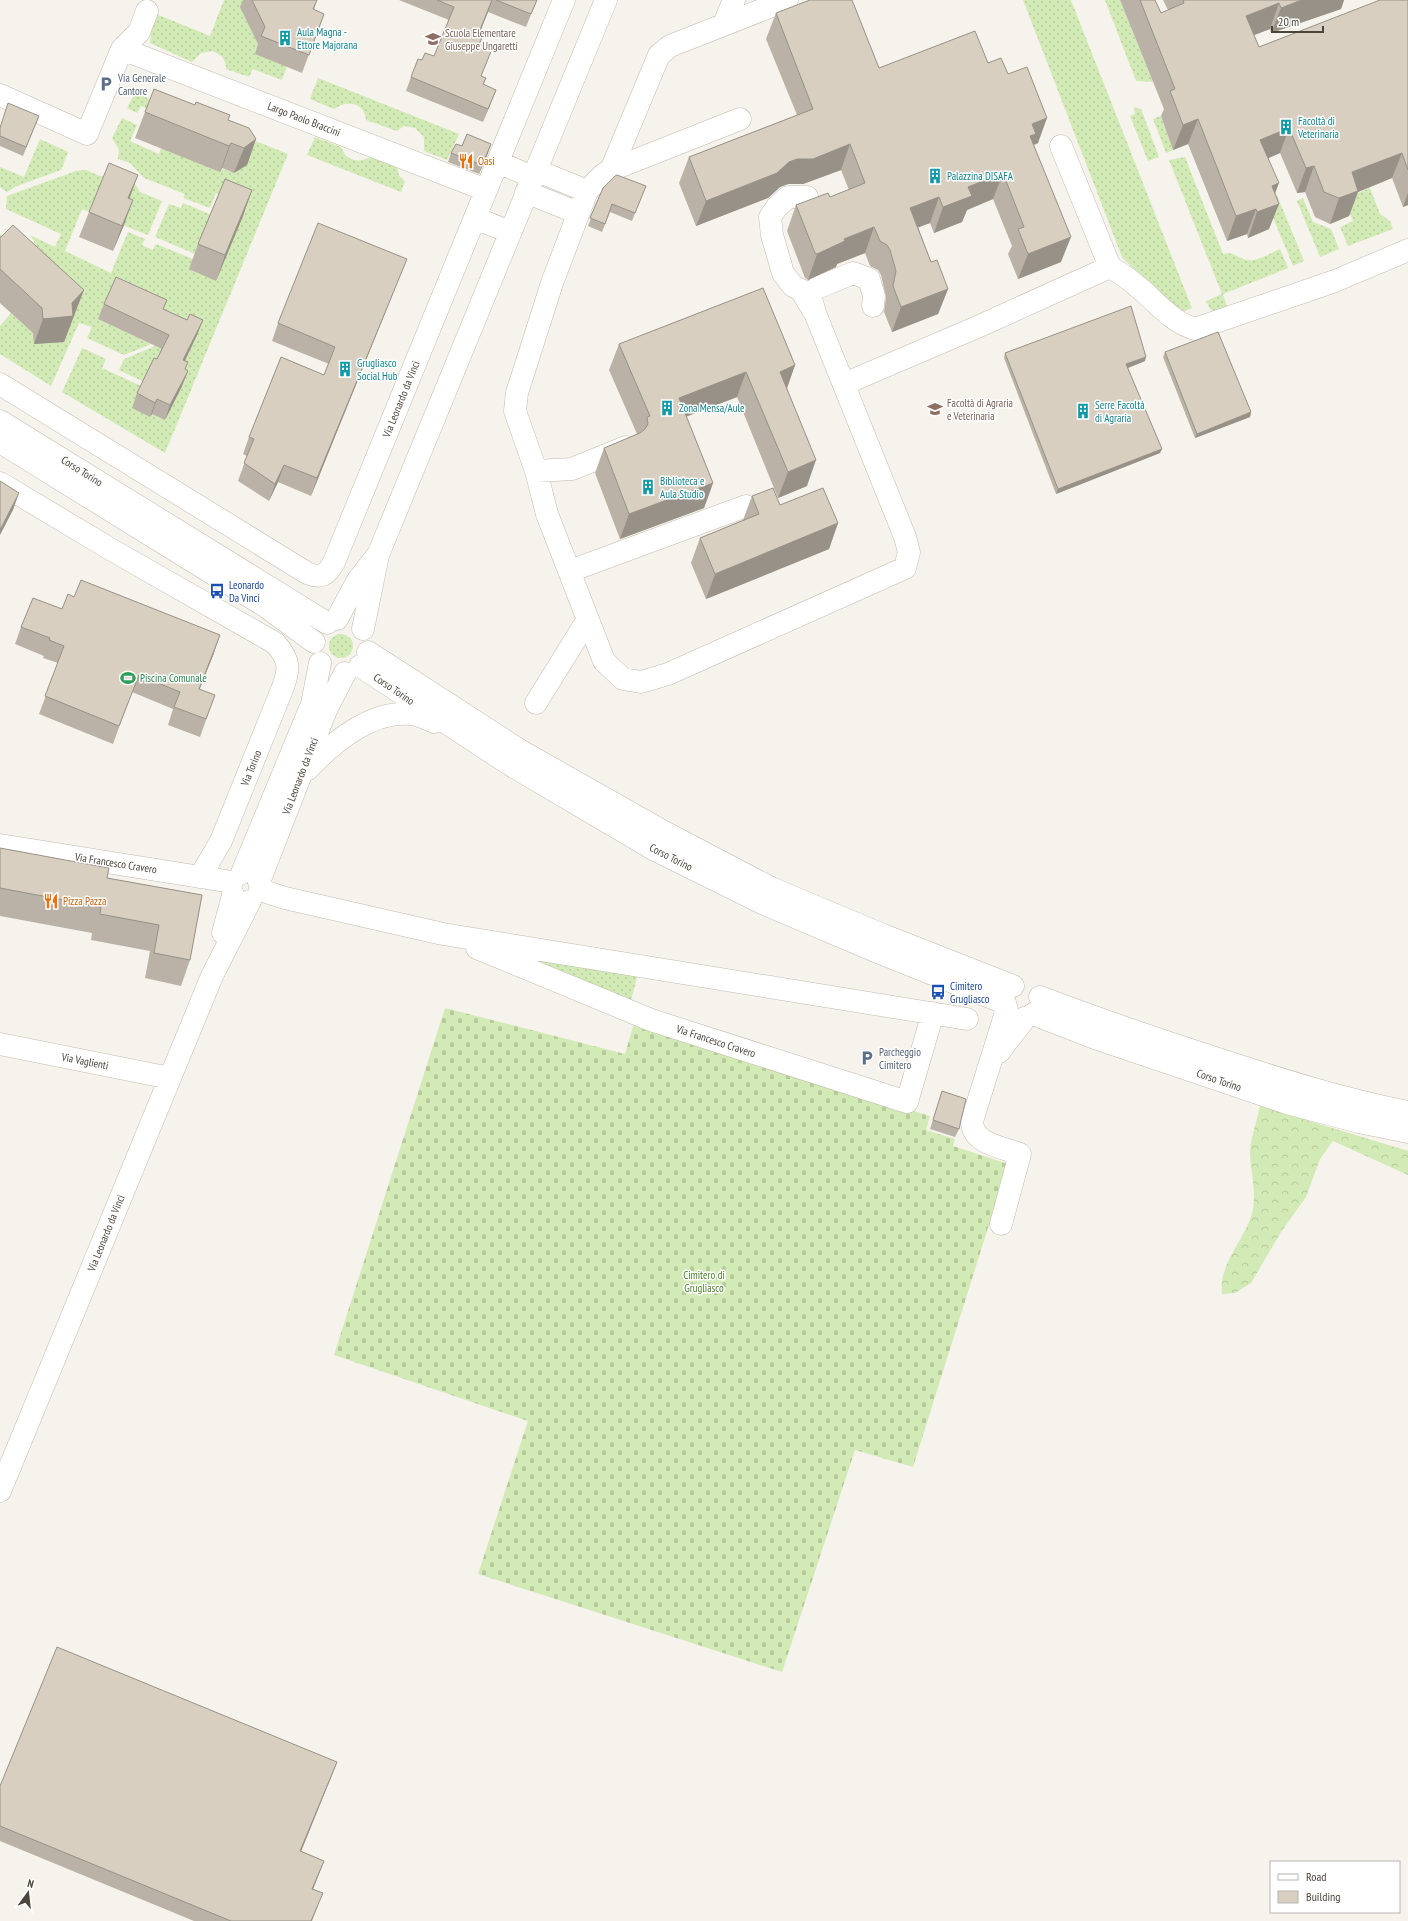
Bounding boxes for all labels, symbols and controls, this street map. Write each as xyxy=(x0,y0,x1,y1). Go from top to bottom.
scale bar xyxy=(1272,8,1323,34)
text: 20 m xyxy=(1278,14,1299,29)
place label: Aula Magna - Ettore Majorana xyxy=(297,25,358,52)
place label: Scuola Elementare Giuseppe Ungaretti xyxy=(445,26,518,53)
building icon: Aula Magna - Ettore Majorana xyxy=(276,29,294,47)
school or university icon: Scuola Elementare Giuseppe Ungaretti xyxy=(424,30,442,48)
place label: Via Generale Cantore xyxy=(117,71,167,98)
parking icon: Via Generale Cantore xyxy=(97,75,115,93)
street label: Largo Paolo Braccini xyxy=(266,99,342,139)
place label: Facoltà di Veterinaria xyxy=(1297,114,1339,141)
building icon: Facoltà di Veterinaria xyxy=(1277,118,1295,136)
restaurant icon: Oasi xyxy=(457,152,475,170)
place label: Oasi xyxy=(478,154,495,168)
building icon: Palazzina DISAFA xyxy=(926,167,944,185)
place label: Palazzina DISAFA xyxy=(947,169,1014,183)
place label: Grugliasco Social Hub xyxy=(357,356,398,383)
street label: Via Leonardo da Vinci xyxy=(379,359,423,440)
building icon: Grugliasco Social Hub xyxy=(336,360,354,378)
place label: Facoltà di Agraria e Veterinaria xyxy=(947,396,1013,423)
place label: Serre Facoltà di Agraria xyxy=(1095,398,1145,425)
building icon: Zona Mensa/Aule xyxy=(658,399,676,417)
school or university icon: Facoltà di Agraria e Veterinaria xyxy=(926,400,944,418)
place label: Zona Mensa/Aule xyxy=(679,401,745,415)
building icon: Serre Facoltà di Agraria xyxy=(1074,402,1092,420)
street label: Corso Torino xyxy=(59,453,106,489)
place label: Biblioteca e Aula Studio xyxy=(660,474,705,501)
building icon: Biblioteca e Aula Studio xyxy=(639,478,657,496)
place label: Leonardo Da Vinci xyxy=(229,578,264,605)
bus stop icon: Leonardo Da Vinci xyxy=(208,582,226,600)
sports icon: Piscina Comunale xyxy=(119,669,137,687)
street label: Corso Torino xyxy=(371,670,417,708)
place label: Piscina Comunale xyxy=(140,671,207,685)
street label: Via Leonardo da Vinci xyxy=(279,735,321,817)
street label: Via Torino xyxy=(237,748,265,789)
street label: Corso Torino xyxy=(647,840,695,874)
street label: Via Francesco Cravero xyxy=(73,849,158,876)
restaurant icon: Pizza Pazza xyxy=(42,892,60,910)
place label: Pizza Pazza xyxy=(63,894,106,908)
place label: Cimitero Grugliasco xyxy=(950,979,990,1006)
bus stop icon: Cimitero Grugliasco xyxy=(929,983,947,1001)
street label: Via Francesco Cravero xyxy=(674,1021,758,1061)
place label: Parcheggio Cimitero xyxy=(879,1045,921,1072)
street label: Via Vaglienti xyxy=(59,1049,110,1072)
parking icon: Parcheggio Cimitero xyxy=(858,1049,876,1067)
street label: Corso Torino xyxy=(1195,1066,1244,1094)
street label: Via Leonardo da Vinci xyxy=(84,1193,128,1274)
park label: Cimitero di Grugliasco xyxy=(683,1268,725,1295)
legend xyxy=(1270,1861,1400,1913)
text: Road xyxy=(1306,1869,1326,1884)
north arrow xyxy=(8,1873,48,1913)
text: N xyxy=(26,1876,35,1891)
text: Building xyxy=(1306,1889,1341,1904)

